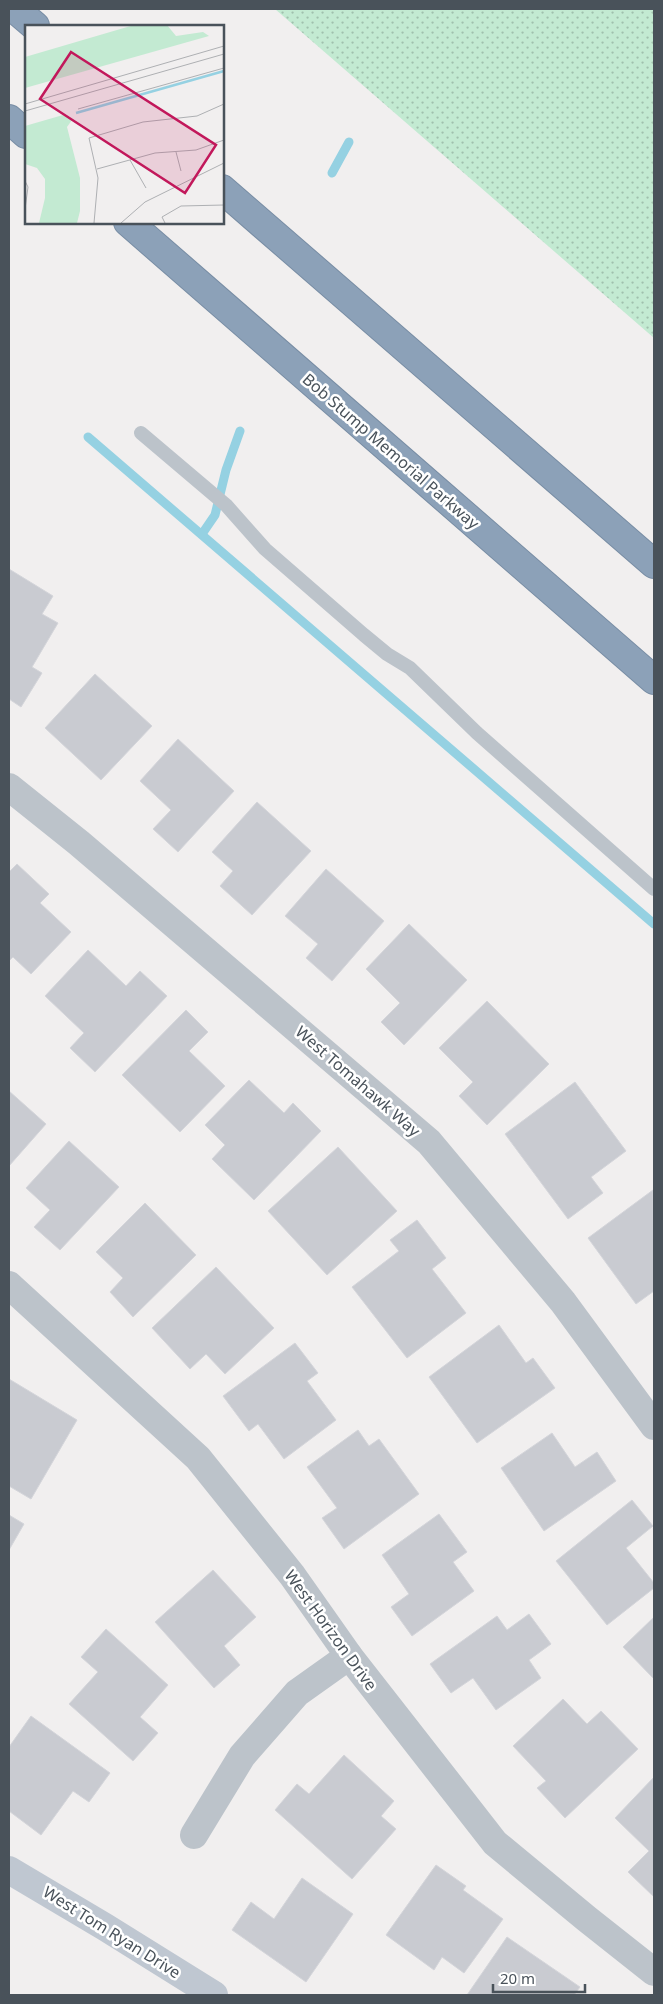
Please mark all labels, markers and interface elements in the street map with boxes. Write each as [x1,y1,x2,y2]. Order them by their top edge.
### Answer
inset map [25,25,224,224]
street label: Bob Stump Memorial Parkway [298,368,485,534]
street label: West Tomahawk Way [291,1021,426,1142]
street label: West Horizon Drive [280,1565,382,1695]
street label: West Tom Ryan Drive [39,1881,185,1983]
scale bar [493,1962,586,1994]
text: 20 m [500,1968,535,1988]

